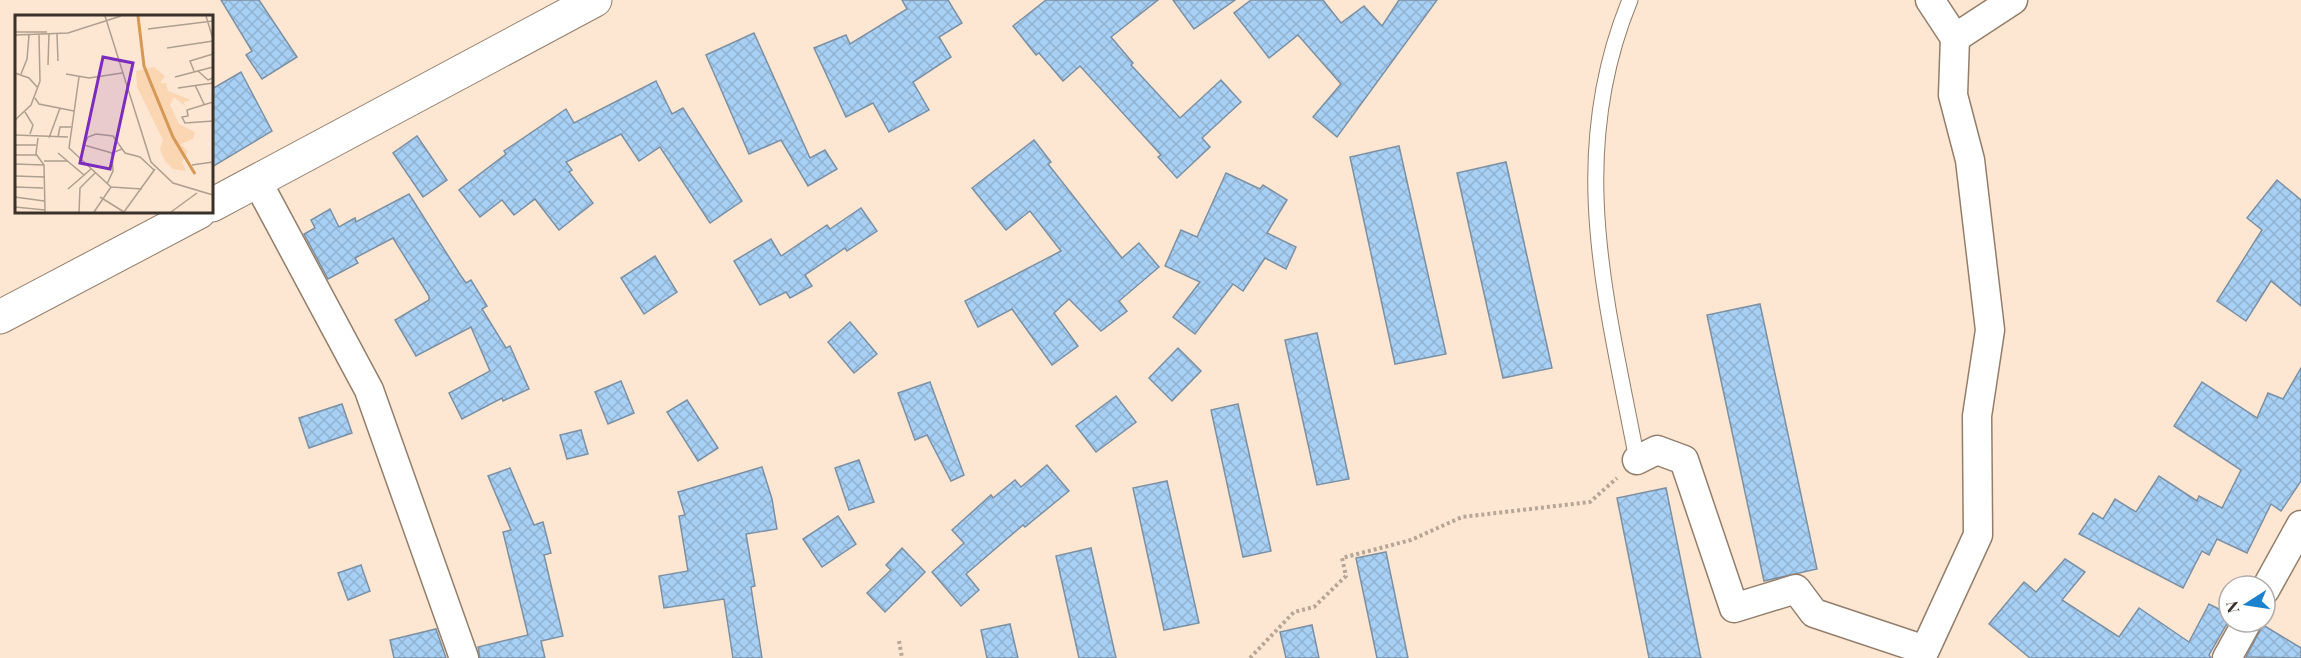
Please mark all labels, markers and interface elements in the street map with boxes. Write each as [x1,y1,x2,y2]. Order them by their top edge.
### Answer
inset map [15,15,213,213]
north arrow [2217,574,2277,634]
text: N [2220,599,2243,615]

